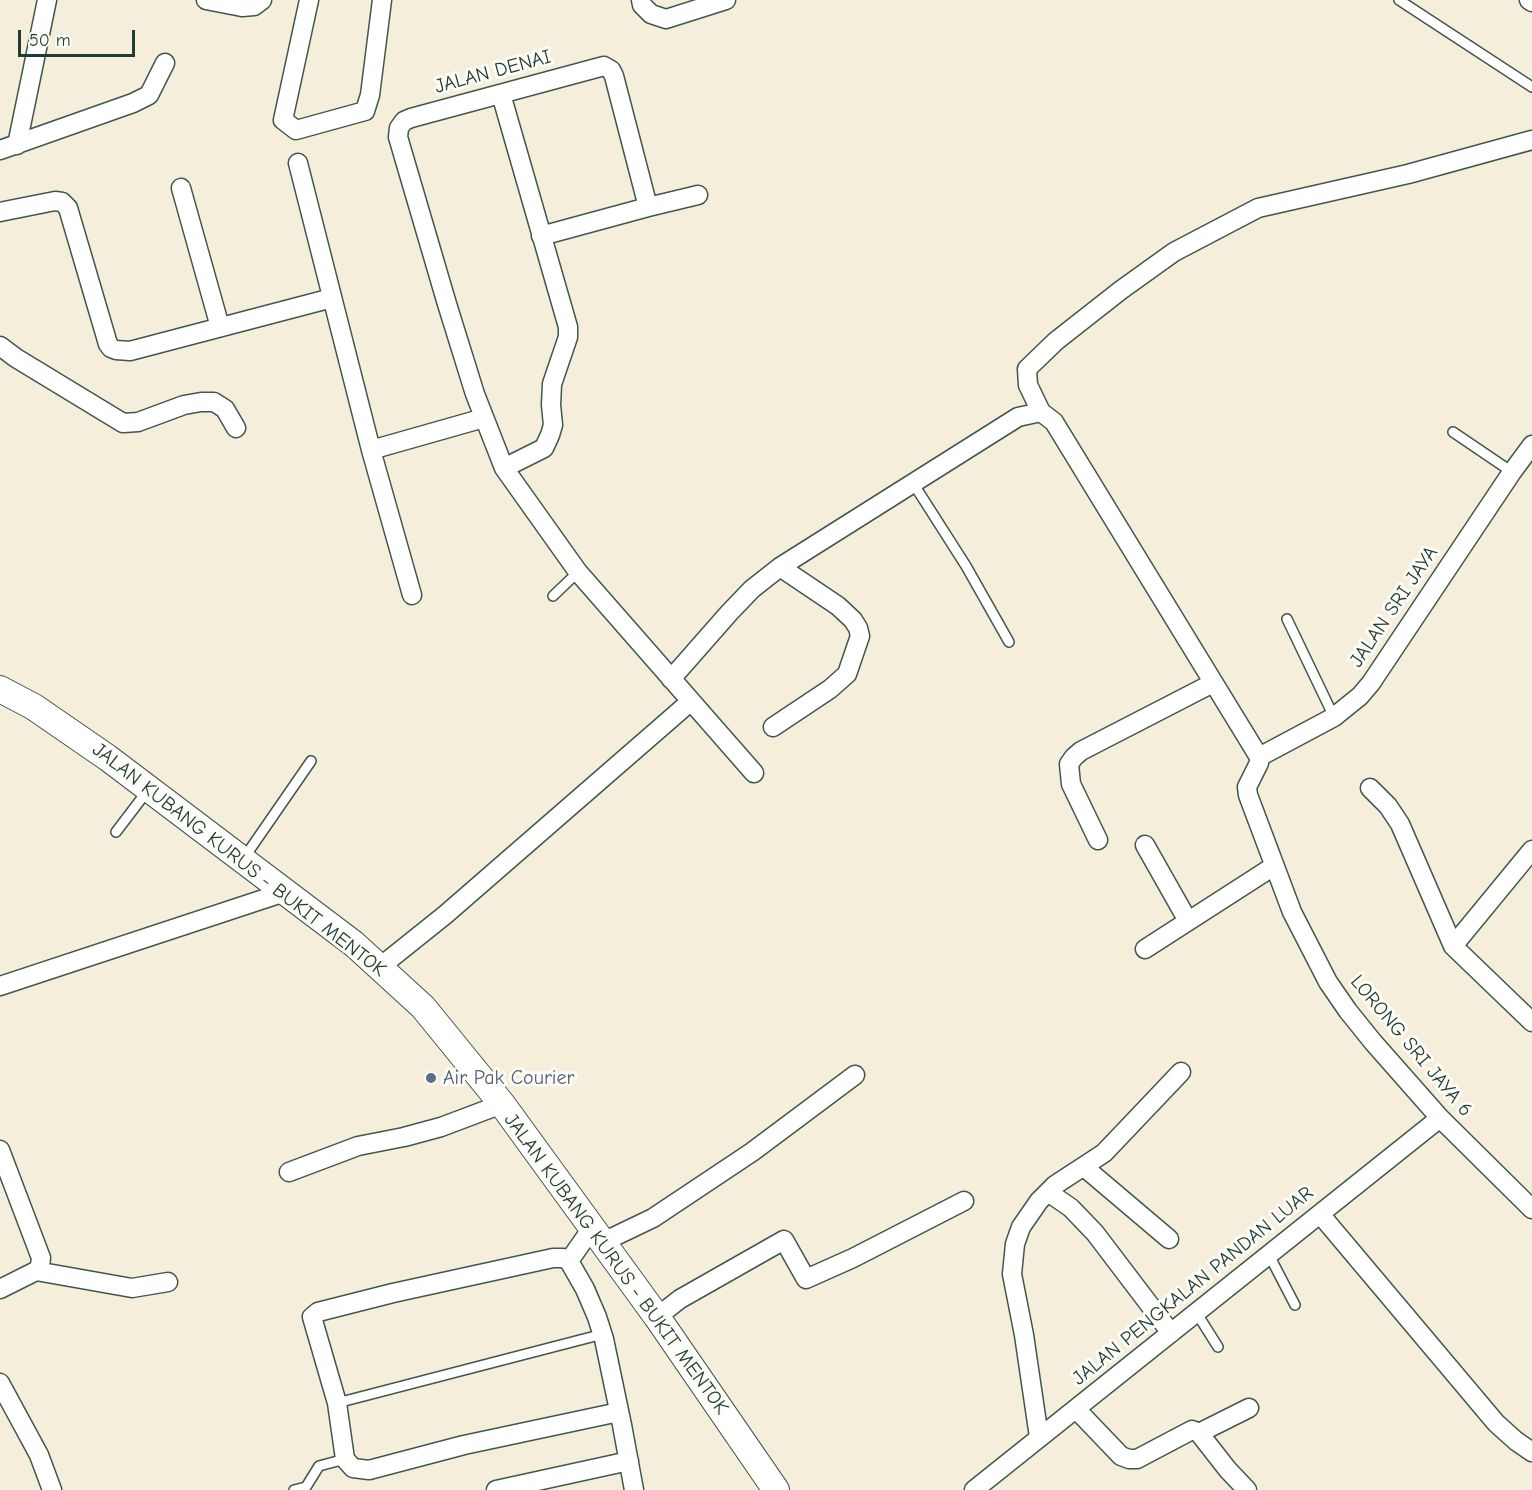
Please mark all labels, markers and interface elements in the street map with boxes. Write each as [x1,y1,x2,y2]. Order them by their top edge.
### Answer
scale bar [21,18,138,56]
text: 50 m [29,30,71,51]
street label: JALAN DENAI [432,45,554,99]
street label: JALAN SRI JAYA [1345,542,1443,672]
street label: JALAN KUBANG KURUS - BUKIT MENTOK [87,738,391,982]
street label: LORONG SRI JAYA 6 [1345,970,1477,1122]
place label: Air Pak Courier [443,1066,574,1090]
marker: Air Pak Courier [424,1071,438,1085]
street label: JALAN KUBANG KURUS - BUKIT MENTOK [499,1109,733,1419]
street label: JALAN PENGKALAN PANDAN LUAR [1068,1181,1318,1391]

